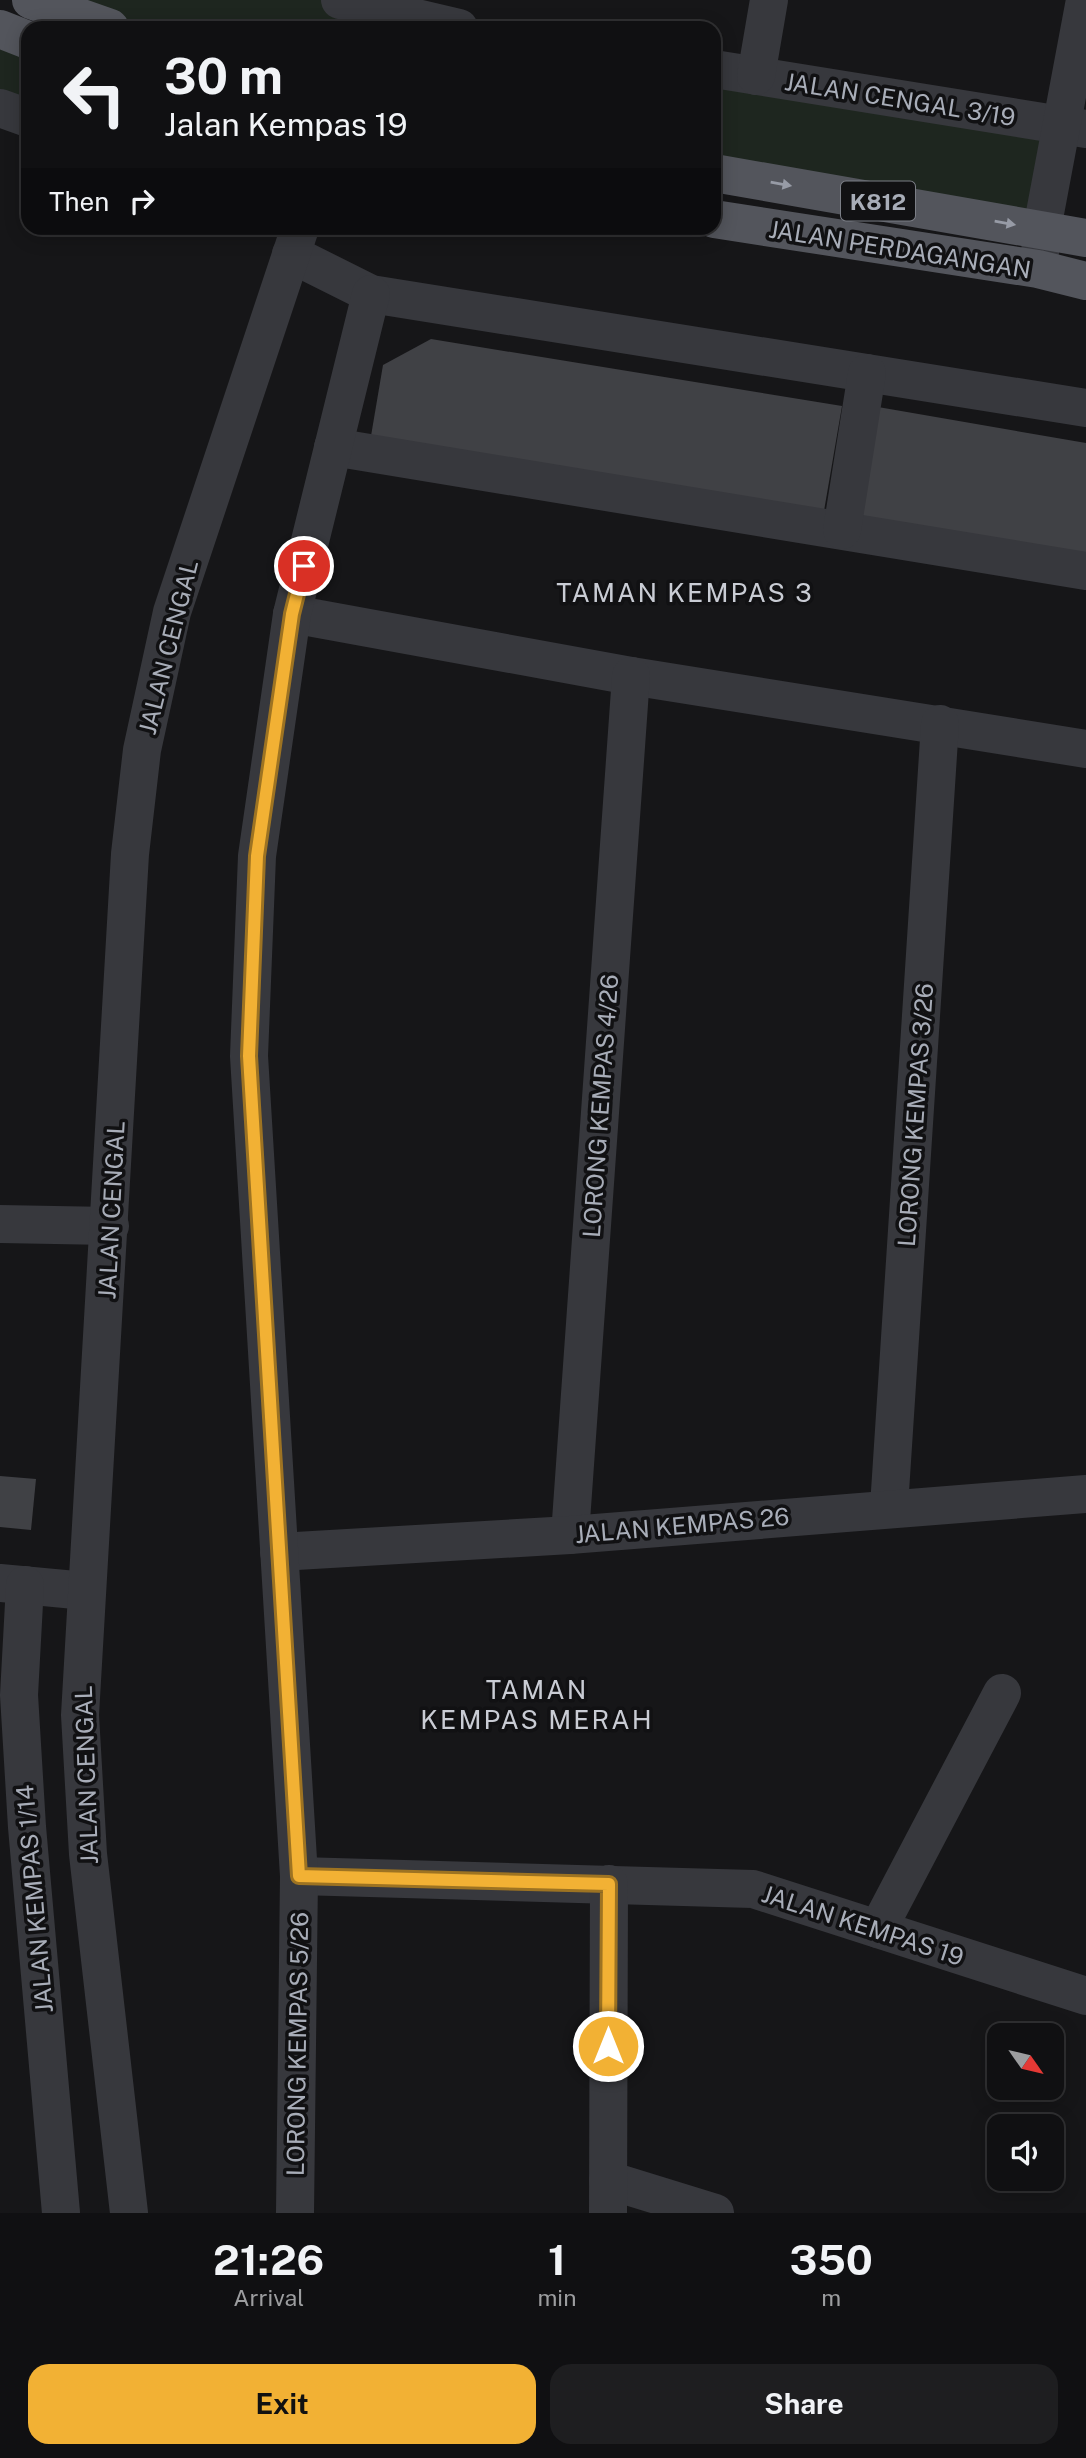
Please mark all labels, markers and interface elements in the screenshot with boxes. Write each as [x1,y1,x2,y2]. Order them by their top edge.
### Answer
text: 30 m [164,47,283,105]
icon: left [49,49,140,140]
street label: JALAN CENGAL 3/19 [783,67,1017,131]
text: Jalan Kempas 19 [164,106,408,143]
one-way arrow [770,179,792,190]
icon: right [123,182,161,220]
road number: K812 [841,182,915,220]
text: Then [49,186,109,217]
street label: JALAN PERDAGANGAN [767,214,1033,284]
one-way arrow [995,218,1017,229]
pin [274,536,334,596]
icon: arrive [285,547,323,585]
street label: JALAN CENGAL [133,557,203,737]
district label: TAMAN KEMPAS 3 [556,577,814,608]
street label: LORONG KEMPAS 4/26 [577,973,623,1239]
street label: LORONG KEMPAS 3/26 [892,982,938,1248]
street label: JALAN CENGAL [92,1120,130,1300]
street label: JALAN KEMPAS 26 [574,1502,790,1548]
district label: TAMAN KEMPAS MERAH [420,1674,654,1735]
street label: JALAN CENGAL [69,1685,103,1865]
street label: JALAN KEMPAS 1/14 [10,1784,58,2014]
street label: JALAN KEMPAS 19 [759,1879,967,1971]
street label: LORONG KEMPAS 5/26 [281,1912,313,2176]
position arrow [571,2009,645,2083]
north arrow [987,2023,1064,2100]
map controls [987,2023,1064,2191]
button: sound [987,2114,1064,2191]
text: 21:26 [213,2235,324,2284]
text: 1 [548,2235,566,2284]
text: 350 [790,2235,873,2284]
text: Arrival [233,2284,304,2311]
text: min [537,2284,576,2311]
text: m [821,2284,841,2311]
button: Exit [28,2364,536,2444]
button: Share [550,2364,1058,2444]

